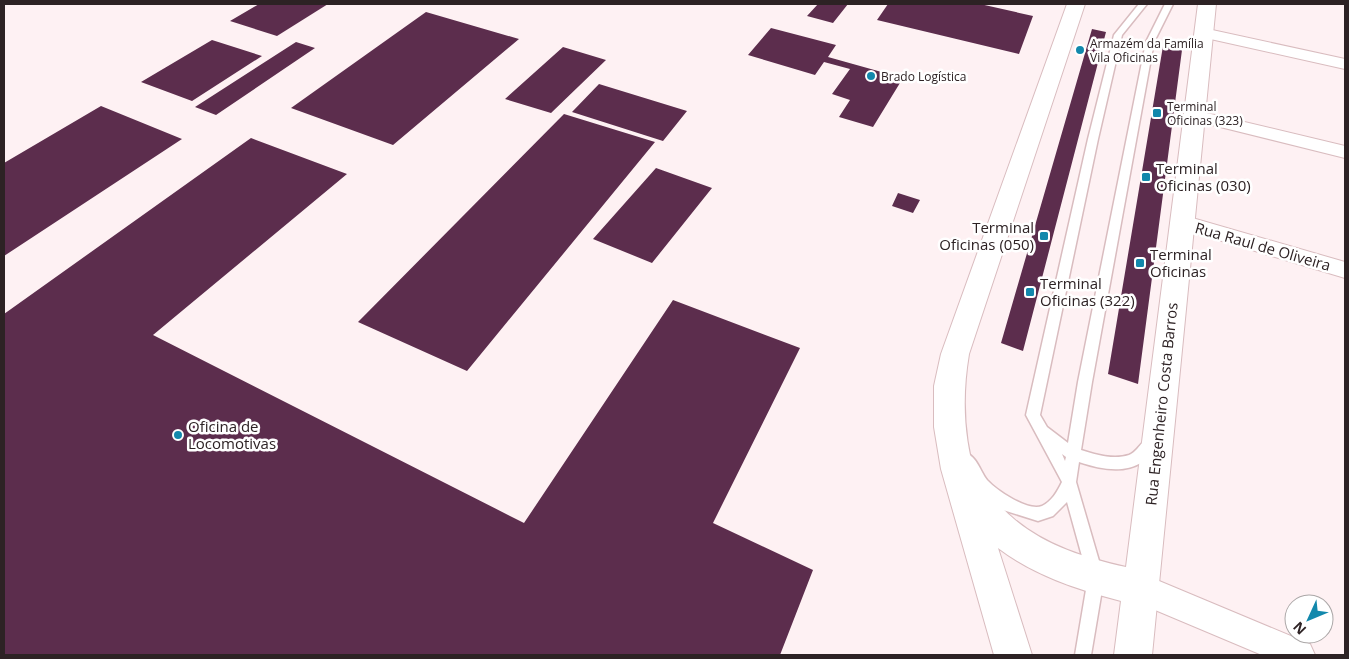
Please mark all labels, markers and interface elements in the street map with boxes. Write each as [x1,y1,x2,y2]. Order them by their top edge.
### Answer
place label: Armazém da Família Vila Oficinas [1090,35,1204,66]
marker: Armazém da Família Vila Oficinas [1074,44,1086,56]
place label: Brado Logística [881,68,966,85]
marker: Brado Logística [865,70,877,82]
place label: Terminal Oficinas (323) [1167,98,1243,129]
marker: Terminal Oficinas (323) [1151,107,1163,119]
place label: Terminal Oficinas (030) [1156,158,1251,195]
marker: Terminal Oficinas (030) [1140,171,1152,183]
place label: Terminal Oficinas (050) [939,217,1034,254]
street label: Rua Raul de Oliveira [1193,217,1333,275]
marker: Terminal Oficinas (050) [1038,230,1050,242]
place label: Terminal Oficinas [1150,244,1212,281]
marker: Terminal Oficinas [1134,257,1146,269]
place label: Terminal Oficinas (322) [1040,273,1135,310]
marker: Terminal Oficinas (322) [1024,286,1036,298]
street label: Rua Engenheiro Costa Barros [1140,301,1182,507]
place label: Oficina de Locomotivas [188,416,276,453]
marker: Oficina de Locomotivas [172,429,184,441]
north arrow [1284,594,1334,644]
text: N [1288,618,1310,639]

